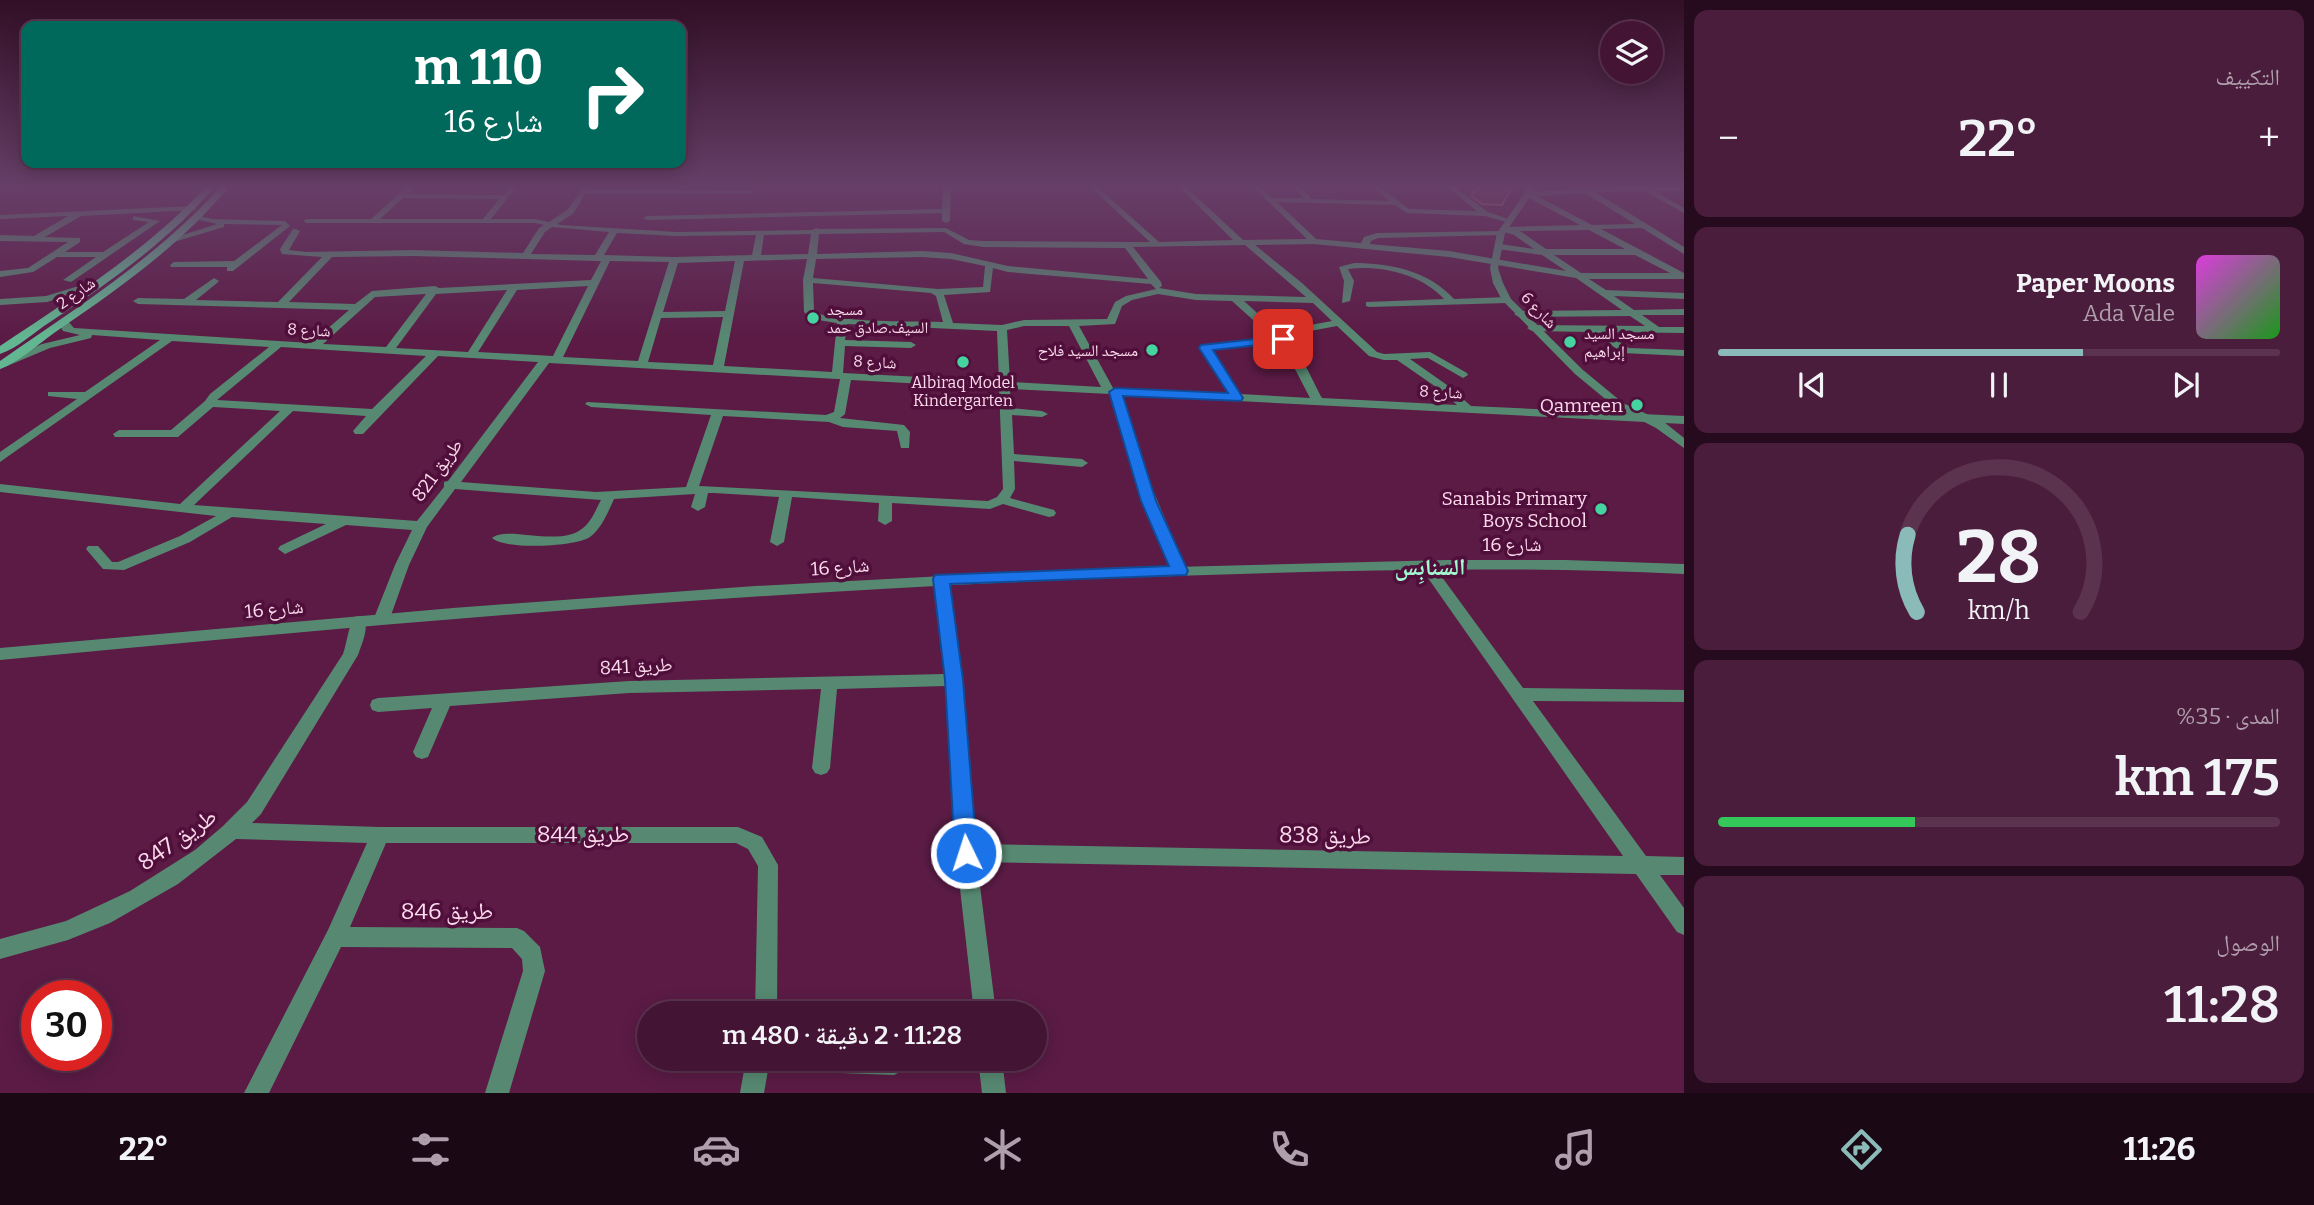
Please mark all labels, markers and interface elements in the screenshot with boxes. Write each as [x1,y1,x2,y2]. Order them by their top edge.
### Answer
map controls [1600,21,1663,84]
button: layers [1600,21,1663,84]
text: 110 m [414,38,543,97]
icon: right [567,49,658,140]
text: التكييف [2215,63,2280,91]
text: شارع 16 [444,102,543,140]
text: 22° [1958,107,2039,170]
text: − [1718,115,1739,161]
text: + [2258,115,2280,161]
text: Paper Moons [2016,268,2175,299]
street label: شارع 2 [53,273,99,314]
street label: شارع 6 [1517,288,1561,333]
text: Ada Vale [2083,299,2175,327]
place label: مسجد السيف.صادق حمد [827,300,928,338]
pin [1253,309,1313,369]
marker: مسجد السيف.صادق حمد [805,310,821,326]
street label: شارع 8 [287,319,331,342]
icon: arrive [1264,320,1302,358]
place label: مسجد السيد إبراهيم [1584,324,1655,362]
marker: مسجد السيد إبراهيم [1562,334,1578,350]
place label: مسجد السيد فلاح [1038,341,1138,361]
marker: مسجد السيد فلاح [1144,342,1160,358]
street label: شارع 8 [853,351,897,374]
marker: Albiraq Model Kindergarten [955,354,971,370]
icon: previous [1793,366,1831,404]
icon: pause [1980,366,2018,404]
icon: next [2167,366,2205,404]
place label: Albiraq Model Kindergarten [911,373,1015,410]
street label: شارع 8 [1419,381,1463,404]
place label: Qamreen [1540,394,1623,417]
marker: Qamreen [1629,397,1645,413]
street label: طريق 821 [406,434,468,506]
place label: Sanabis Primary Boys School [1442,487,1588,532]
marker: Sanabis Primary Boys School [1593,501,1609,517]
text: 28 [1957,515,2041,602]
street label: شارع 16 [1483,533,1541,556]
street label: شارع 16 [810,553,870,581]
district label: السنابِس [1394,553,1466,585]
street label: شارع 16 [244,595,304,623]
text: km/h [1968,596,2030,626]
street label: طريق 841 [599,653,673,679]
text: المدى · 35% [2176,702,2280,730]
text: 175 km [2115,746,2280,809]
street label: طريق 847 [132,802,222,876]
position arrow [929,816,1003,890]
street label: طريق 844 [537,820,629,848]
street label: طريق 838 [1279,820,1371,850]
street label: طريق 846 [401,897,493,925]
text: الوصول [2216,929,2280,957]
text: 11:28 [2164,973,2280,1036]
speed limit sign: 30 [21,980,112,1071]
text: 11:28 · 2 دقيقة · 480 m [722,1020,962,1051]
icon: filters [406,1125,455,1174]
icon: car [692,1125,741,1174]
icon: climate [978,1125,1027,1174]
icon: phone [1265,1125,1314,1174]
icon: music [1551,1125,1600,1174]
icon: directions [1837,1125,1886,1174]
text: 22° [119,1130,169,1168]
text: 11:26 [2123,1130,2195,1168]

